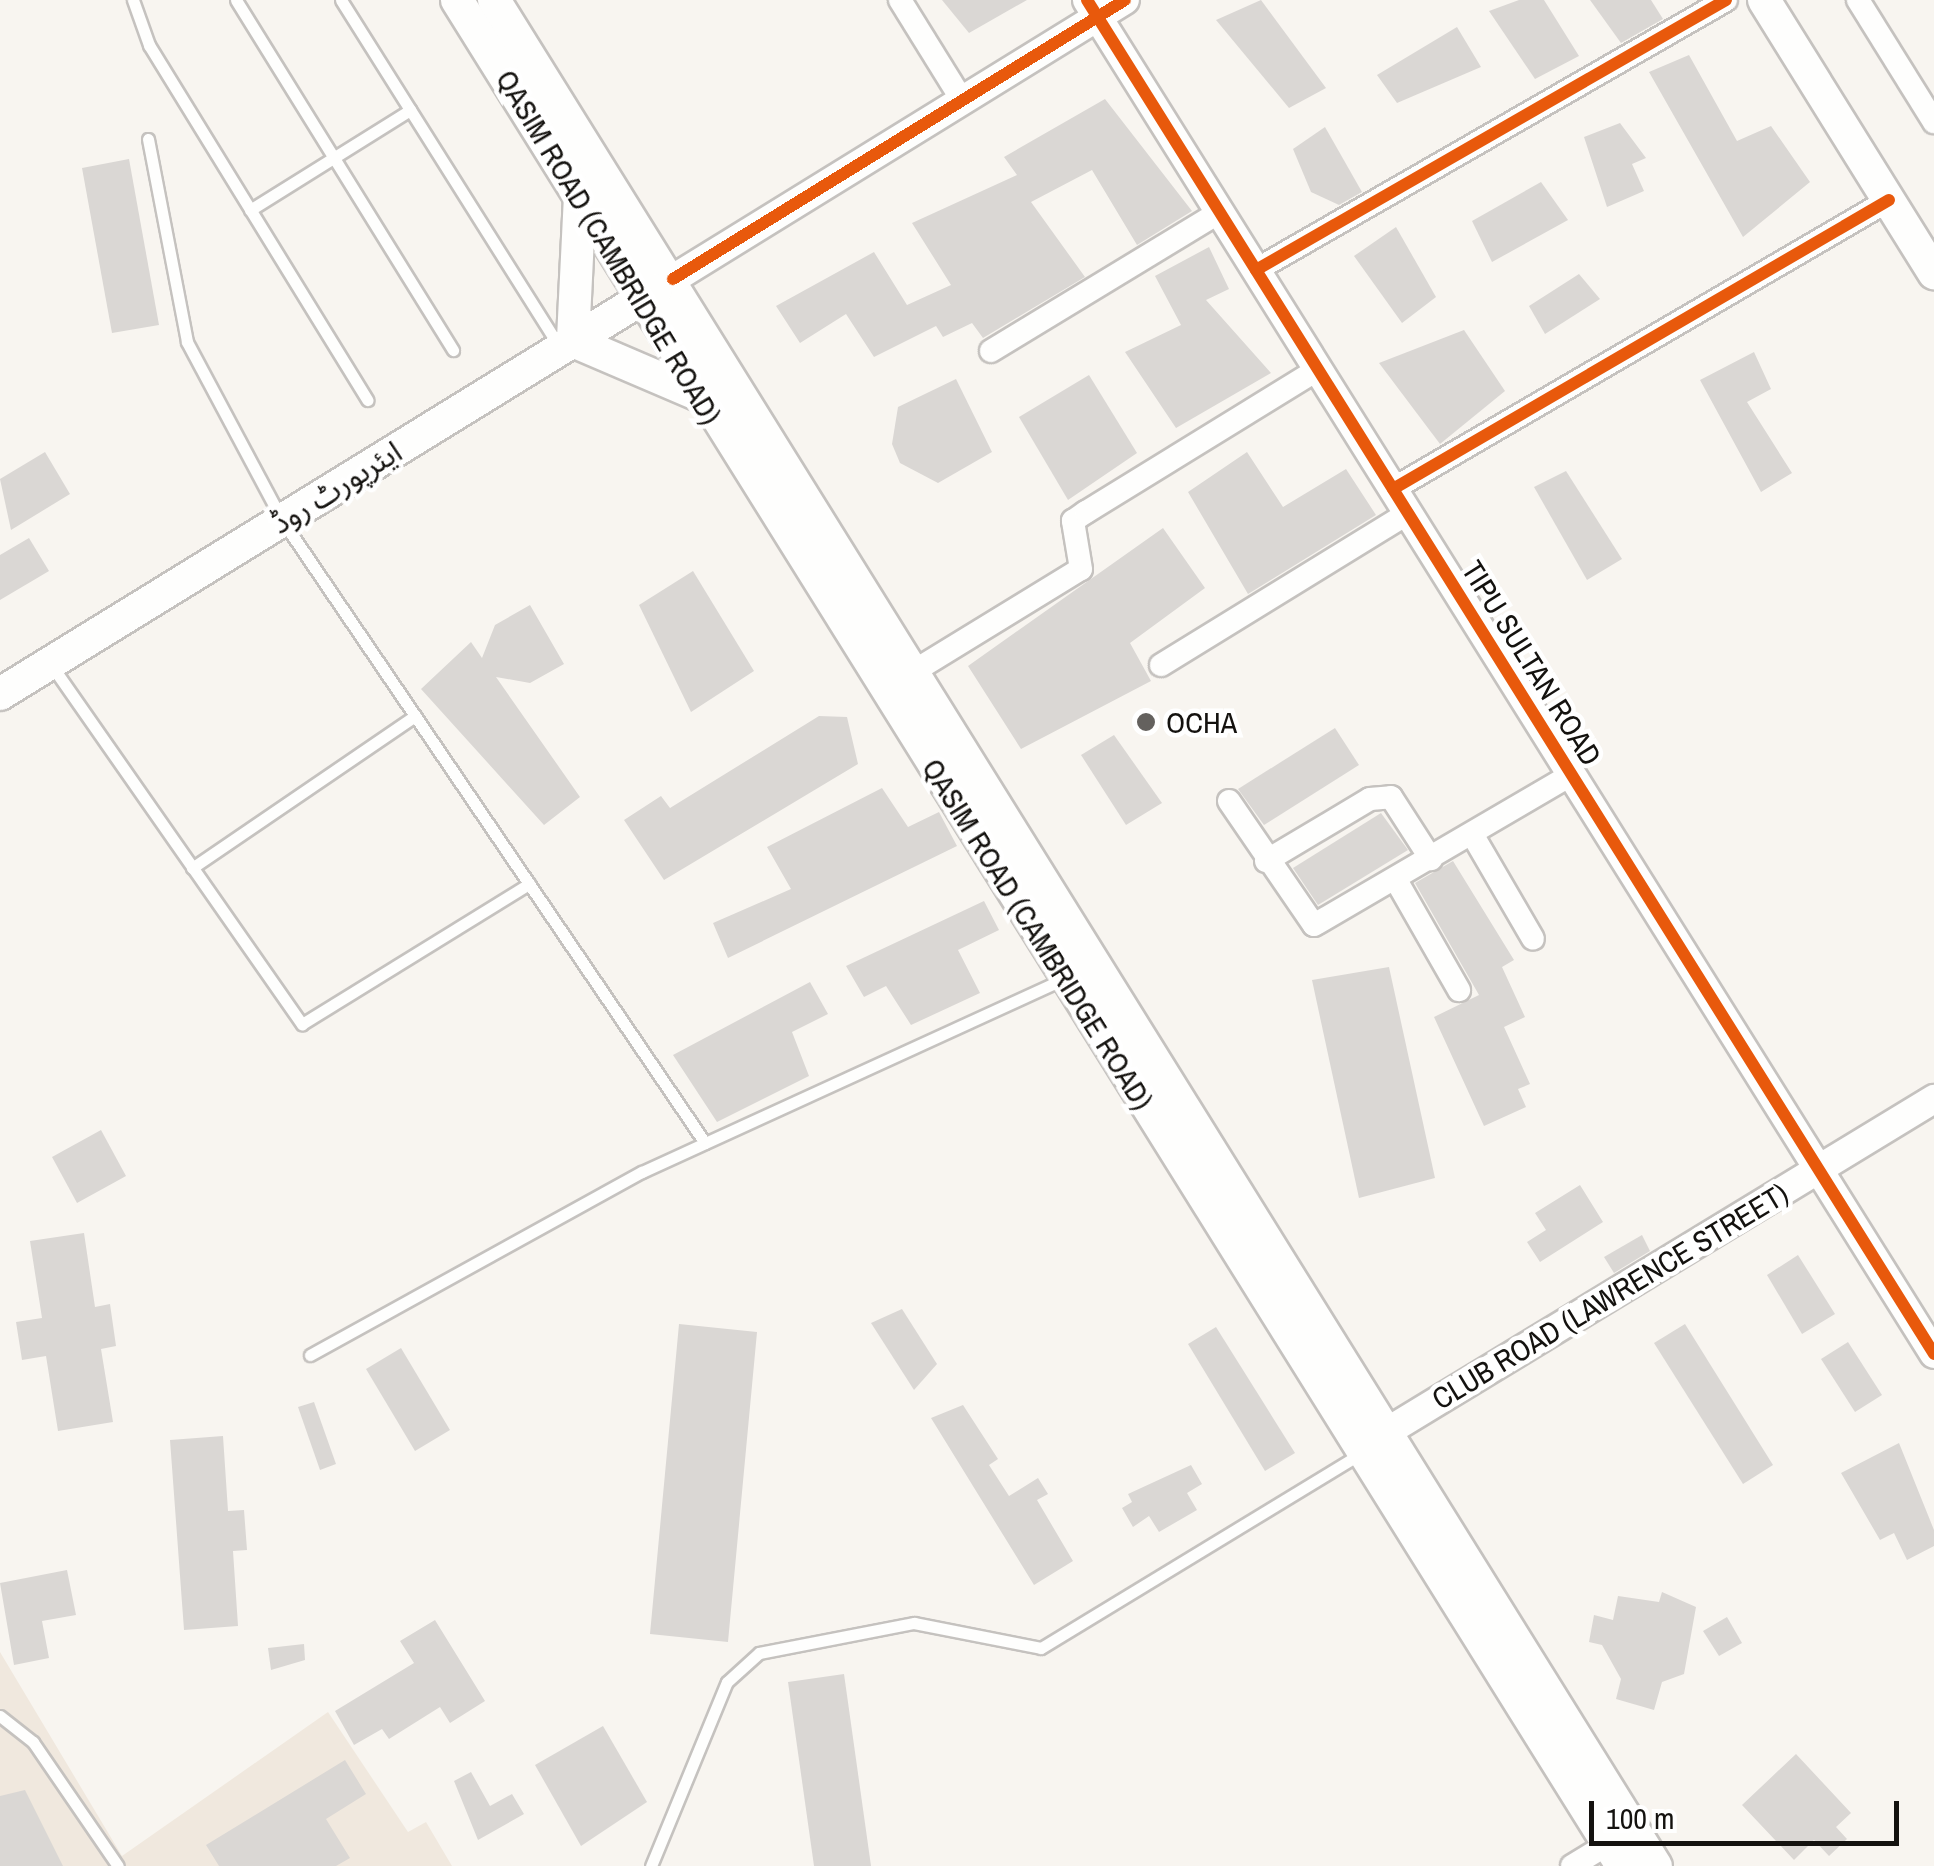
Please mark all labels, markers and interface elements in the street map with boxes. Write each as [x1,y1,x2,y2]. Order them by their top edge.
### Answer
street label: QASIM ROAD (CAMBRIDGE ROAD) [489,63,729,431]
street label: ایئرپورٹ روڈ [264,433,408,541]
street label: TIPU SULTAN ROAD [1455,554,1609,772]
place label: OCHA [1166,704,1237,740]
marker: OCHA [1135,711,1157,733]
street label: QASIM ROAD (CAMBRIDGE ROAD) [915,752,1161,1116]
street label: CLUB ROAD (LAWRENCE STREET) [1425,1175,1795,1417]
scale bar [1594,1781,1904,1843]
text: 100 m [1606,1798,1674,1838]

